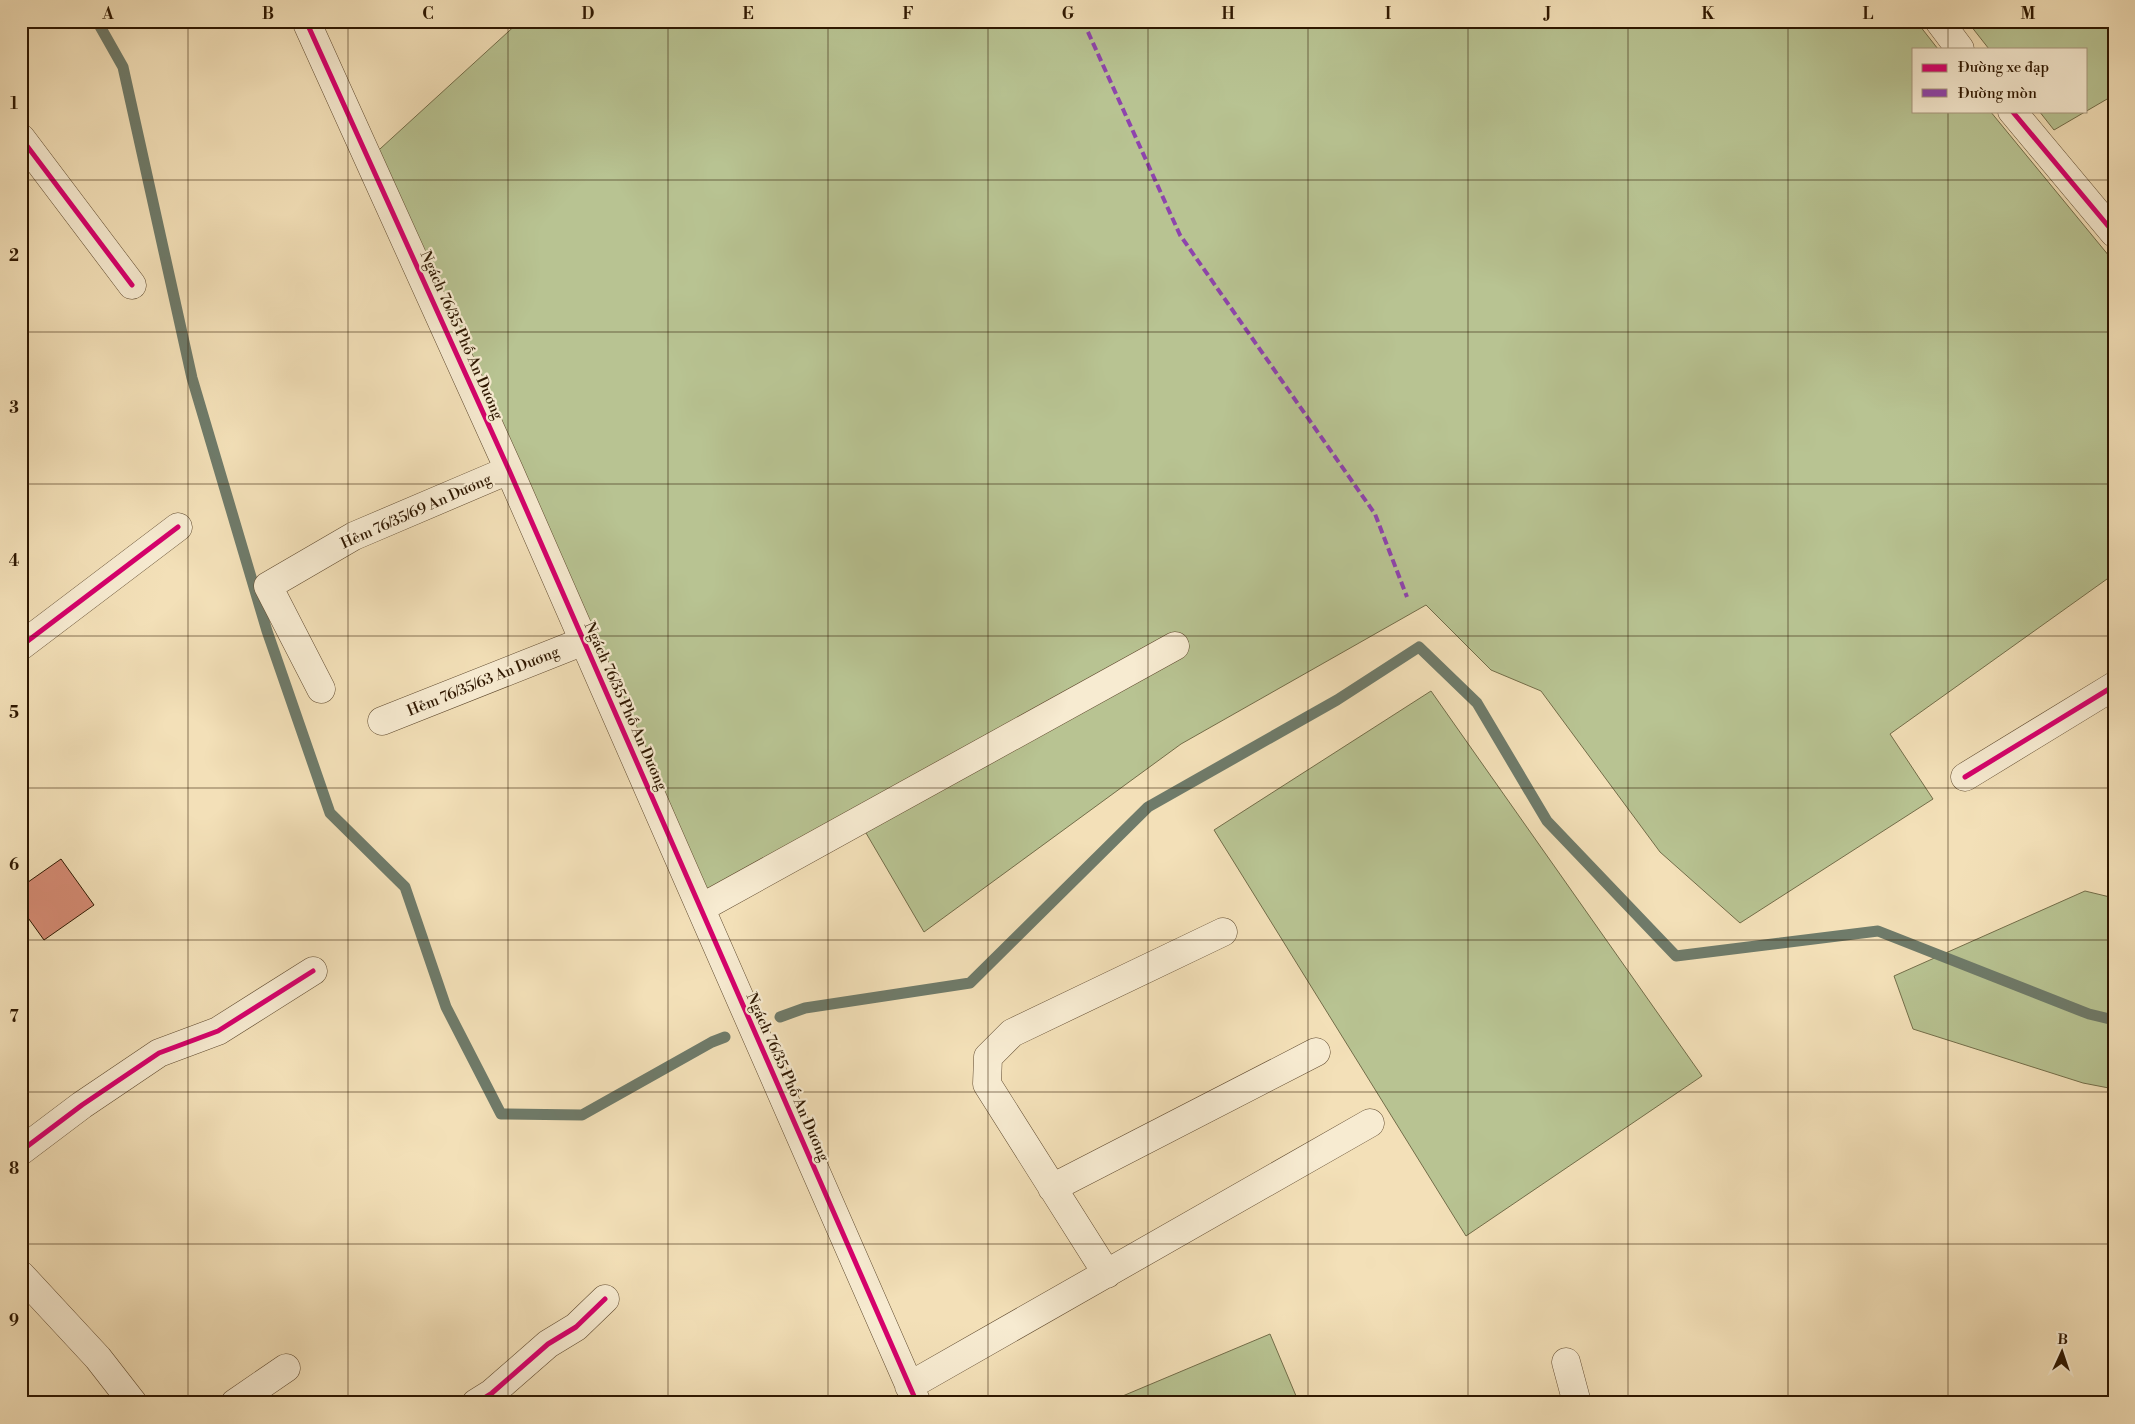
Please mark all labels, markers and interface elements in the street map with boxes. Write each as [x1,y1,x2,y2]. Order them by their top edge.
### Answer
text: A [101,4,114,24]
text: B [262,4,274,24]
text: C [422,4,434,24]
text: D [582,4,595,24]
text: E [742,4,754,24]
text: F [902,4,914,24]
text: G [1062,4,1075,24]
text: H [1221,4,1235,24]
text: I [1385,4,1391,24]
text: J [1543,4,1551,24]
text: K [1702,4,1716,24]
text: L [1863,4,1874,24]
text: M [2021,4,2036,24]
legend [1912,48,2088,112]
text: Đường xe đạp [1958,58,2049,77]
text: Đường mòn [1958,84,2037,103]
text: 1 [10,94,18,114]
text: 2 [9,246,19,266]
street label: Ngách 76/35 Phố An Dương [416,248,508,423]
text: 3 [9,398,19,418]
street label: Hẻm 76/35/69 An Dương [338,470,495,553]
text: 4 [9,551,20,571]
street label: Ngách 76/35 Phố An Dương [580,619,672,794]
street label: Hẻm 76/35/63 An Dương [404,642,562,721]
text: 5 [9,703,19,723]
text: 6 [9,855,19,875]
street label: Ngách 76/35 Phố An Dương [742,990,834,1165]
text: 7 [9,1007,19,1027]
text: 8 [9,1159,19,1179]
text: 9 [9,1311,19,1331]
north arrow [2038,1326,2088,1376]
text: B [2057,1331,2068,1349]

